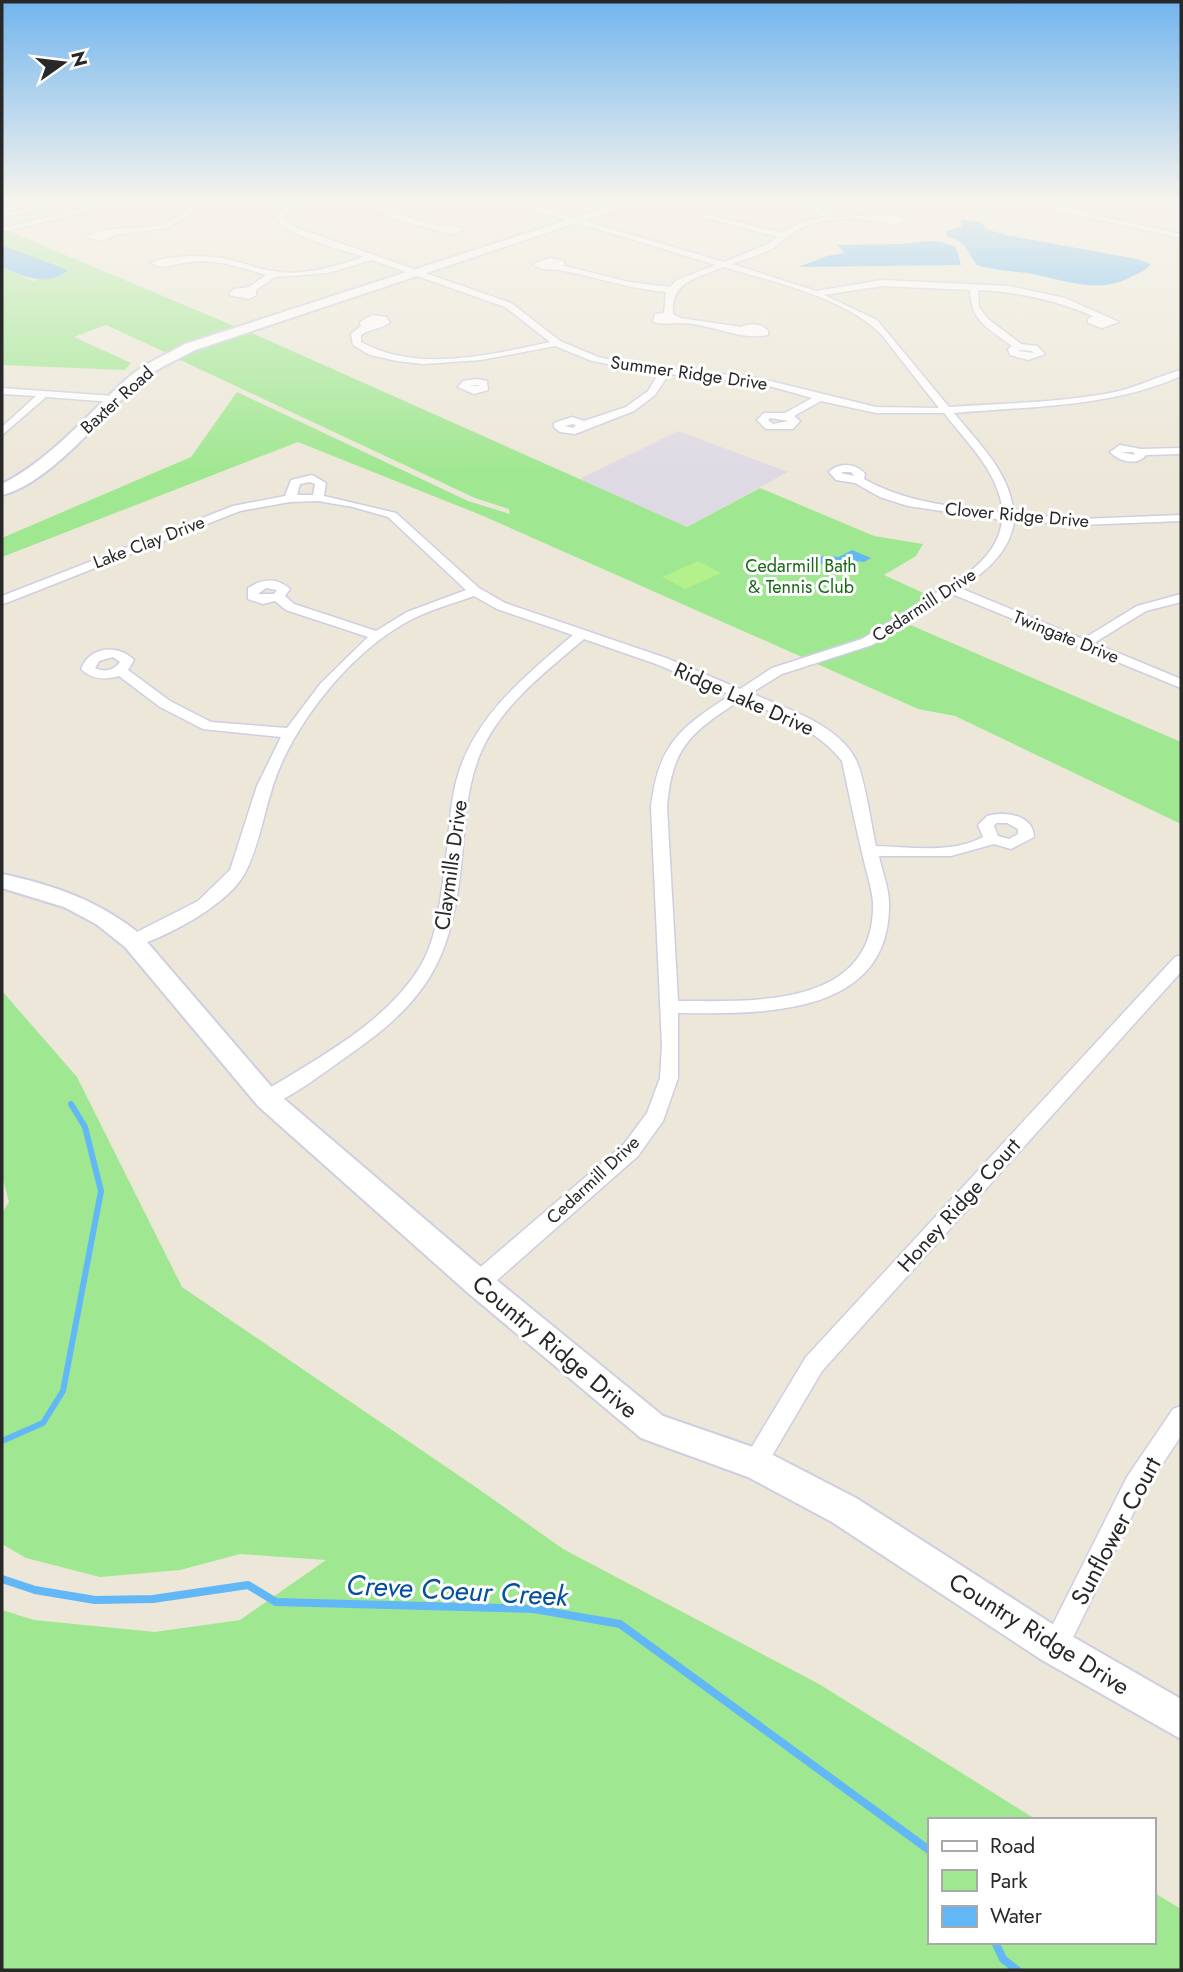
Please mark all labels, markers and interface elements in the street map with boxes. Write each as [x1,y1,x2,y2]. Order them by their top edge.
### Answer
north arrow [28,28,98,98]
text: N [64,48,94,70]
street label: Summer Ridge Drive [609,349,769,397]
street label: Baxter Road [75,360,159,440]
street label: Clover Ridge Drive [944,496,1090,534]
street label: Lake Clay Drive [90,509,208,575]
park label: Cedarmill Bath & Tennis Club [745,553,857,600]
street label: Cedarmill Drive [867,562,981,648]
street label: Twingate Drive [1009,604,1123,670]
street label: Ridge Lake Drive [669,655,819,743]
street label: Claymills Drive [427,798,475,932]
street label: Cedarmill Drive [541,1130,645,1230]
street label: Honey Ridge Court [891,1131,1027,1279]
street label: Country Ridge Drive [465,1267,646,1427]
street label: Sunflower Court [1062,1450,1169,1611]
water label: Creve Coeur Creek [345,1564,570,1617]
street label: Country Ridge Drive [942,1564,1136,1703]
legend [928,1818,1155,1944]
text: Road [990,1831,1035,1861]
text: Park [990,1866,1028,1896]
text: Water [990,1901,1043,1931]

